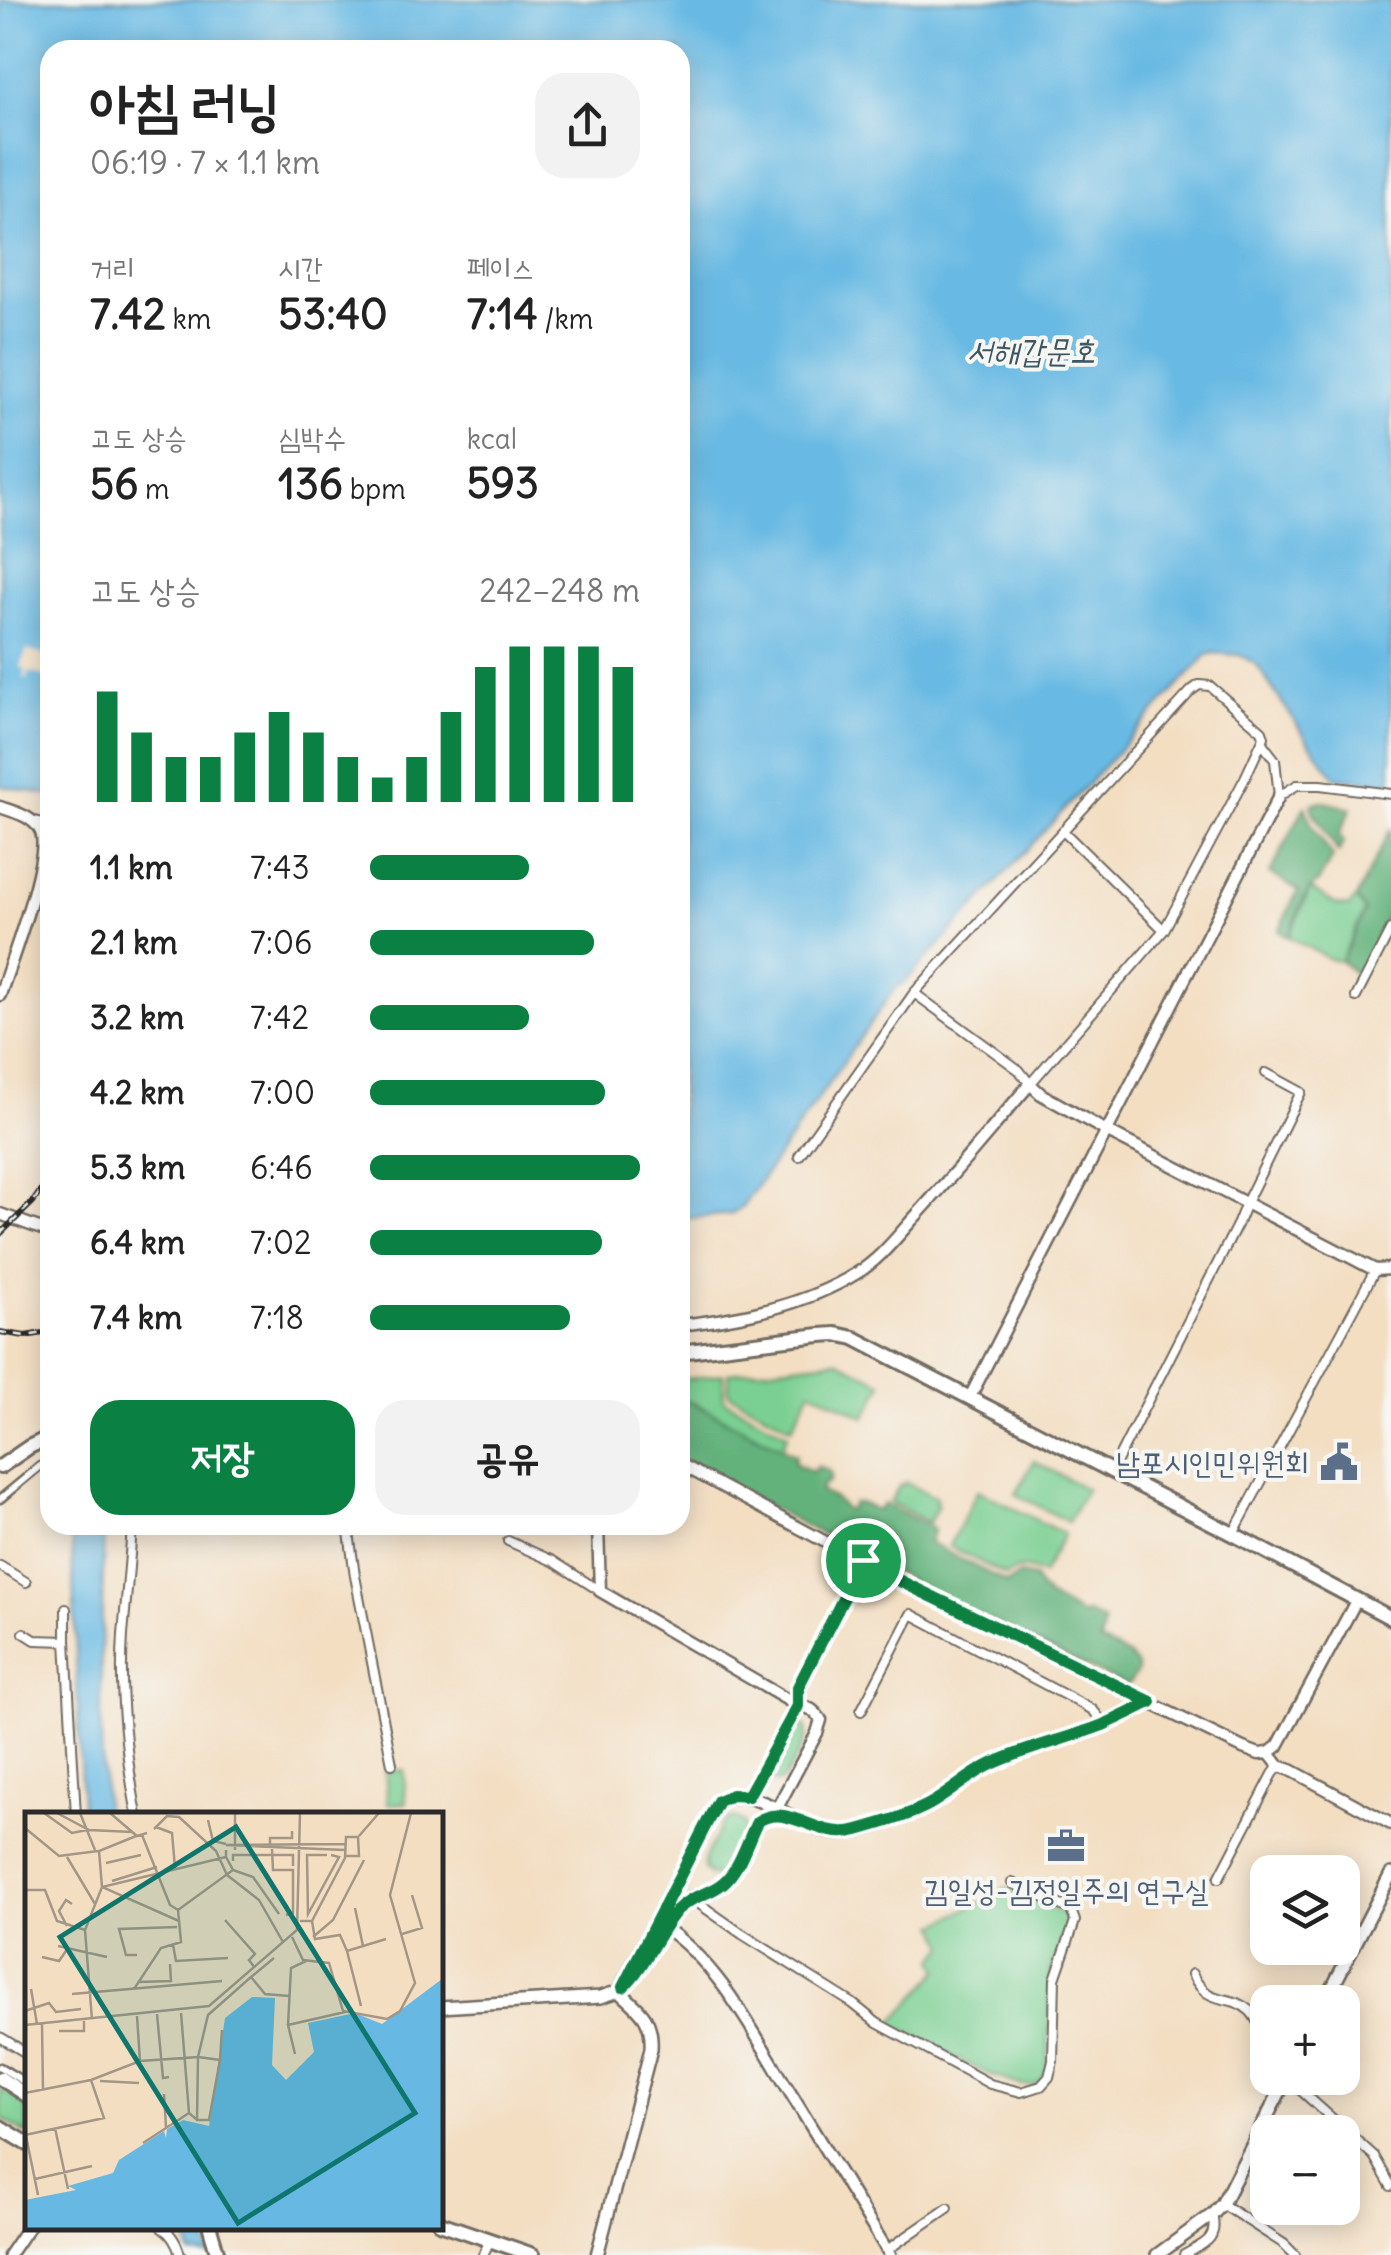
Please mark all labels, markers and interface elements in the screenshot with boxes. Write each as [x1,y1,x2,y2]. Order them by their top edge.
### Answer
text: 아침 러닝 [90,70,280,139]
button: share [535,73,640,178]
text: 06:19 · 7 × 1.1 km [90,142,320,183]
text: 거리 [90,250,135,286]
text: 시간 [278,250,323,286]
text: 페이스 [467,250,534,286]
text: 7.42 [90,288,166,340]
text: 53:40 [278,288,388,340]
text: 7:14 [467,288,538,340]
text: km [166,301,211,337]
text: /km [538,301,593,337]
water label: 서해갑문호 [967,330,1095,371]
text: 고도 상승 [90,420,187,456]
text: 심박수 [278,420,346,456]
text: kcal [467,421,517,457]
text: 593 [467,457,539,509]
text: 56 [90,458,138,510]
text: 136 [278,458,343,510]
text: m [138,471,170,507]
text: bpm [343,471,406,507]
text: 고도 상승 [90,570,201,611]
text: 242–248 m [479,570,640,611]
text: 1.1 km [90,847,173,888]
text: 7:43 [250,847,310,888]
text: 2.1 km [90,922,178,963]
text: 7:06 [250,922,312,963]
text: 3.2 km [90,997,184,1038]
text: 7:42 [250,997,309,1038]
text: 4.2 km [90,1072,185,1113]
text: 7:00 [250,1072,315,1113]
text: 5.3 km [90,1147,185,1188]
text: 6:46 [250,1147,313,1188]
text: 6.4 km [90,1222,185,1263]
text: 7:02 [250,1222,312,1263]
text: 7.4 km [90,1297,182,1338]
text: 7:18 [250,1297,304,1338]
button: 저장 [90,1400,355,1515]
button: 공유 [375,1400,640,1515]
public building icon: 남포시인민위원회 [1318,1441,1360,1483]
place label: 남포시인민위원회 [1116,1443,1309,1481]
pin [821,1518,906,1603]
icon: arrive [836,1533,891,1588]
inset map [25,1812,442,2230]
office icon: 김일성-김정일주의 연구실 [1045,1825,1087,1867]
map controls [1250,1855,1360,2225]
button: layers [1250,1855,1360,1965]
place label: 김일성-김정일주의 연구실 [923,1871,1209,1909]
button: + [1250,1985,1360,2095]
button: − [1250,2115,1360,2225]

